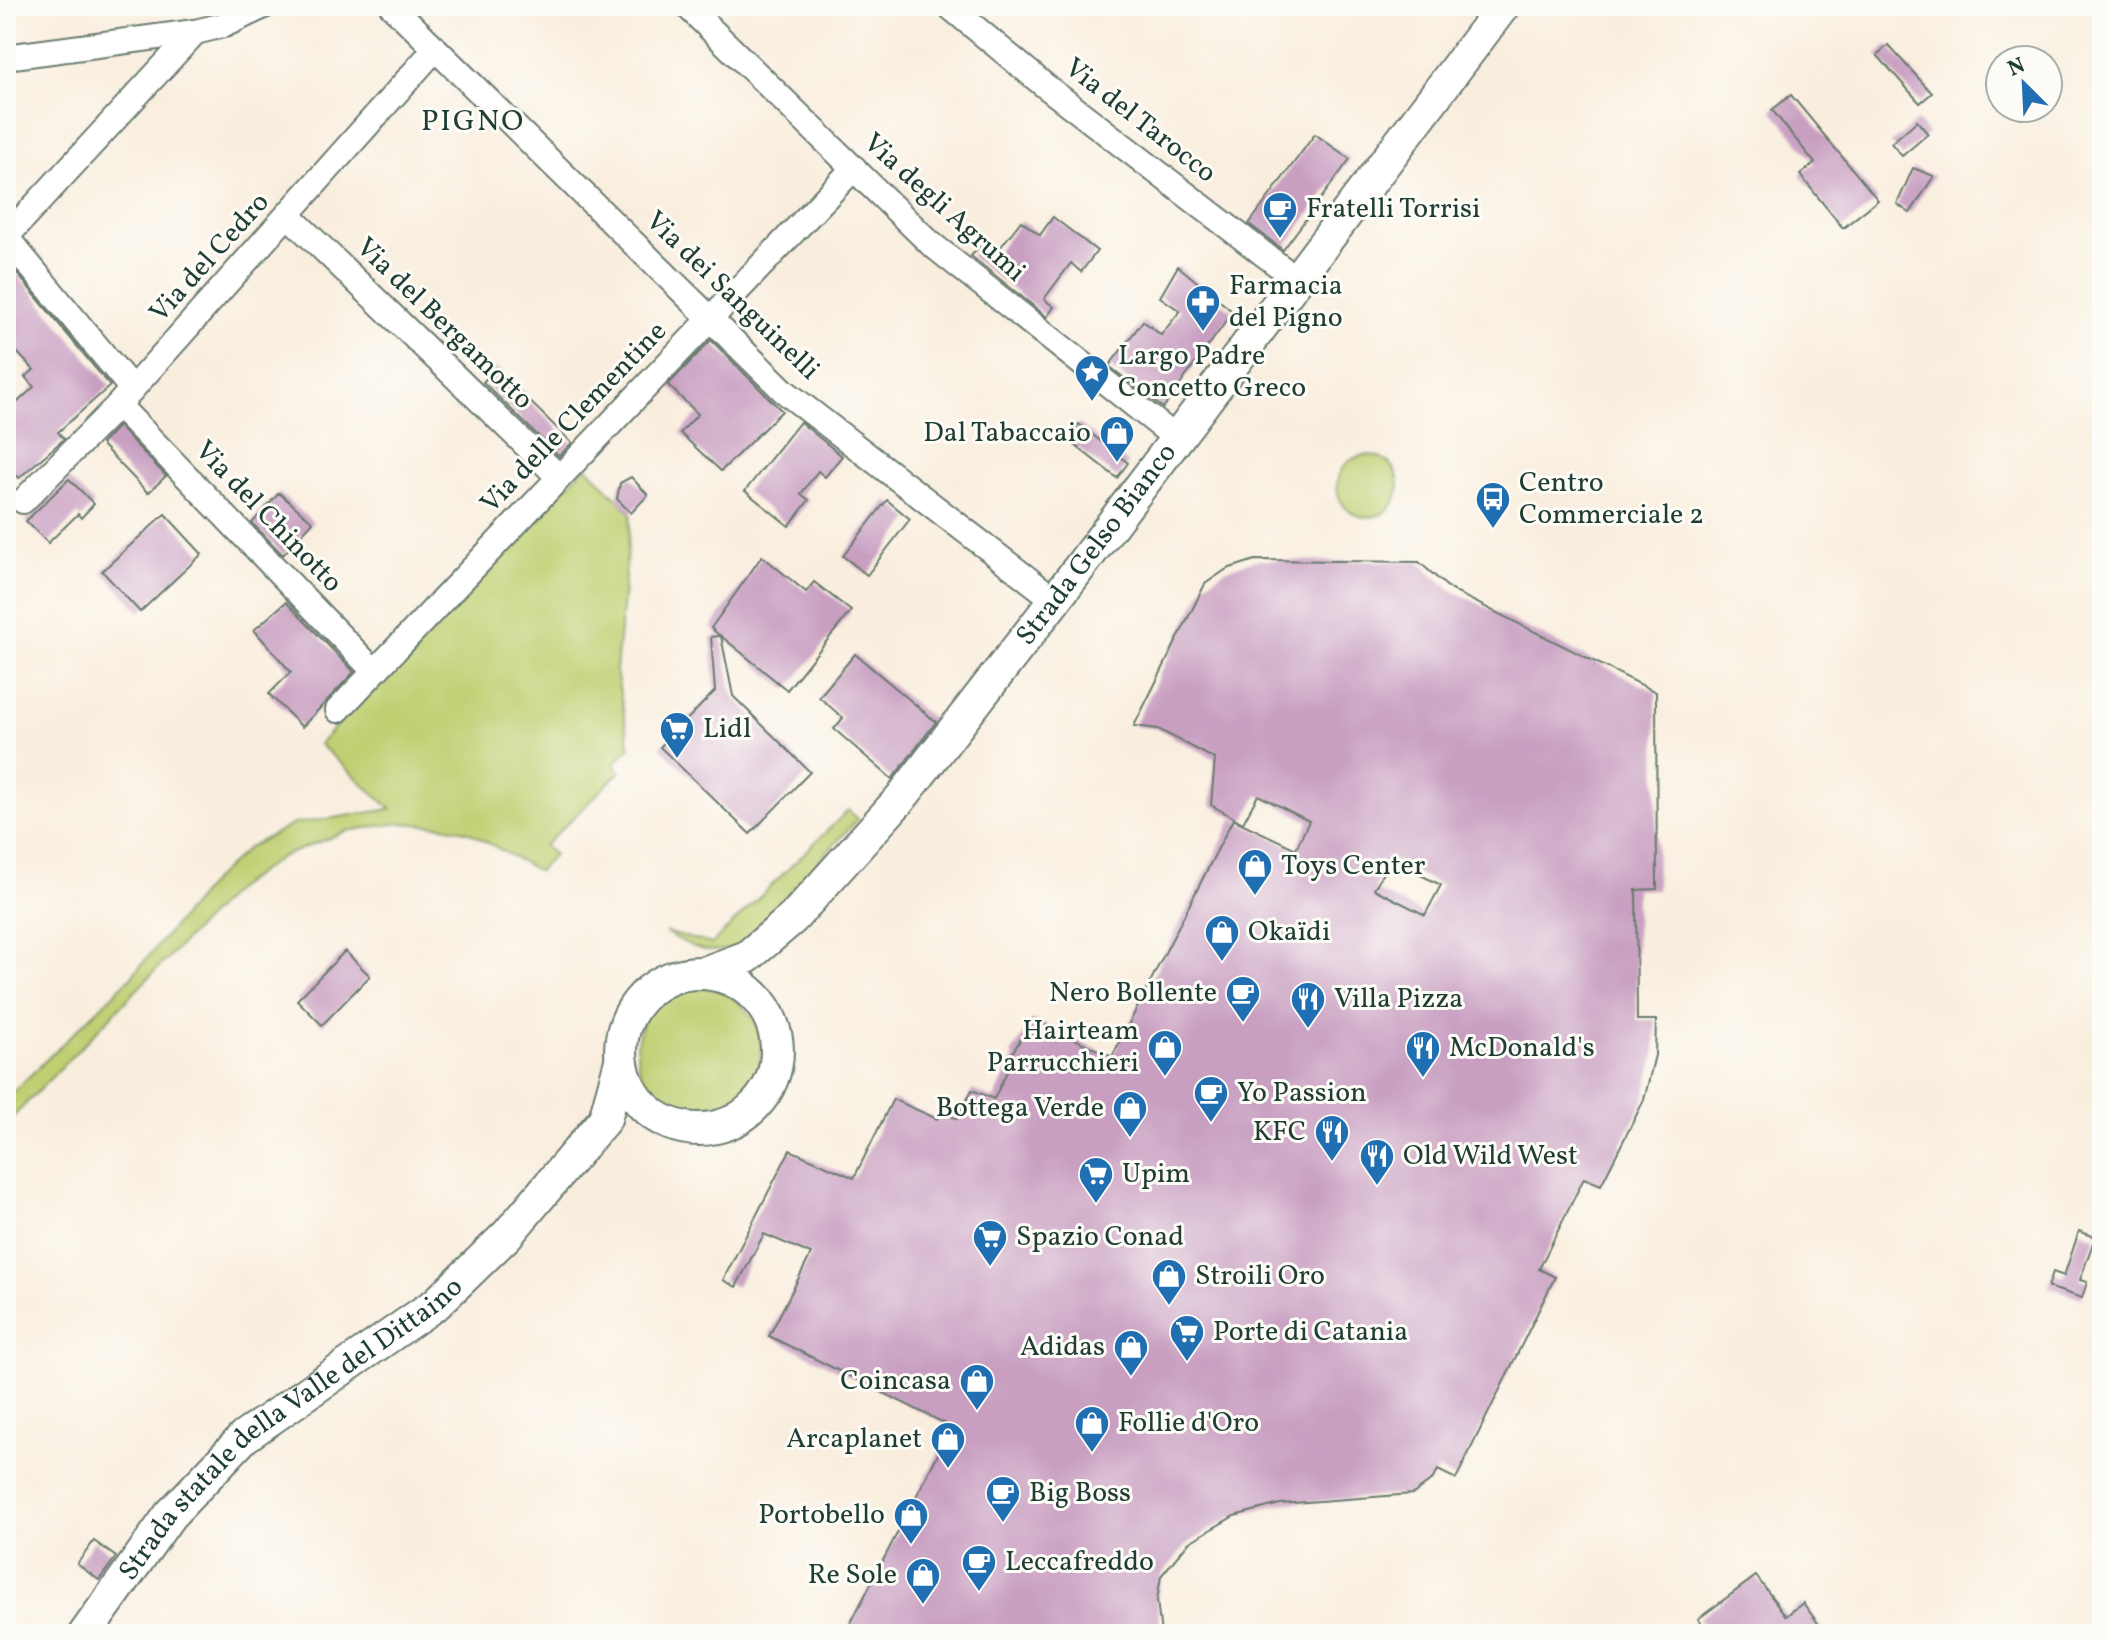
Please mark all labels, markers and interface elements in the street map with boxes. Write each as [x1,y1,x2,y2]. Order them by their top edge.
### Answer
north arrow [1984,44,2064,124]
street label: Via del Tarocco [1056,49,1224,193]
text: N [2003,51,2031,85]
district label: PIGNO [421,101,525,143]
street label: Via degli Agrumi [854,124,1034,292]
street label: Via del Cedro [141,184,279,332]
cafe icon: Fratelli Torrisi [1261,190,1299,240]
place label: Fratelli Torrisi [1306,190,1481,229]
street label: Via dei Sanguinelli [636,203,828,389]
street label: Via del Bergamotto [347,229,541,419]
place label: Farmacia del Pigno [1229,267,1343,338]
pharmacy icon: Farmacia del Pigno [1184,283,1222,333]
street label: Via delle Clementine [472,313,676,523]
place label: Largo Padre Concetto Greco [1118,337,1306,408]
place icon: Largo Padre Concetto Greco [1073,353,1111,403]
place label: Dal Tabaccaio [923,414,1091,453]
shop icon: Dal Tabaccaio [1098,414,1136,464]
street label: Via del Chinotto [185,432,351,602]
street label: Strada Gelso Bianco [1007,435,1186,654]
place label: Centro Commerciale 2 [1519,464,1704,535]
bus stop icon: Centro Commerciale 2 [1474,480,1512,530]
supermarket icon: Lidl [658,710,696,760]
place label: Lidl [703,710,751,749]
shop icon: Toys Center [1236,847,1274,897]
place label: Toys Center [1281,847,1426,886]
shop icon: Okaïdi [1203,913,1241,963]
place label: Okaïdi [1248,913,1330,952]
place label: Nero Bollente [1049,974,1217,1013]
cafe icon: Nero Bollente [1224,974,1262,1024]
restaurant icon: Villa Pizza [1289,980,1327,1030]
place label: Villa Pizza [1334,980,1463,1019]
place label: Hairteam Parrucchieri [987,1012,1139,1083]
shop icon: Hairteam Parrucchieri [1146,1028,1184,1078]
restaurant icon: McDonald's [1404,1029,1442,1079]
place label: McDonald's [1449,1029,1595,1068]
cafe icon: Yo Passion [1192,1074,1230,1124]
place label: Yo Passion [1237,1074,1367,1113]
place label: Bottega Verde [936,1089,1104,1128]
shop icon: Bottega Verde [1111,1089,1149,1139]
place label: KFC [1253,1113,1306,1152]
restaurant icon: KFC [1313,1113,1351,1163]
restaurant icon: Old Wild West [1358,1137,1396,1187]
place label: Old Wild West [1403,1137,1578,1176]
supermarket icon: Upim [1077,1155,1115,1205]
place label: Upim [1122,1155,1190,1194]
supermarket icon: Spazio Conad [971,1218,1009,1268]
place label: Spazio Conad [1016,1218,1184,1257]
shop icon: Stroili Oro [1150,1257,1188,1307]
place label: Stroili Oro [1195,1257,1325,1296]
street label: Strada statale della Valle del Dittaino [110,1268,472,1589]
supermarket icon: Porte di Catania [1168,1313,1206,1363]
place label: Porte di Catania [1213,1313,1408,1352]
place label: Adidas [1020,1328,1105,1367]
shop icon: Adidas [1112,1328,1150,1378]
place label: Coincasa [840,1362,951,1401]
shop icon: Coincasa [958,1362,996,1412]
shop icon: Follie d'Oro [1073,1404,1111,1454]
place label: Follie d'Oro [1118,1404,1259,1443]
place label: Arcaplanet [786,1420,922,1459]
shop icon: Arcaplanet [929,1420,967,1470]
cafe icon: Big Boss [984,1474,1022,1524]
place label: Big Boss [1029,1474,1131,1513]
place label: Portobello [758,1496,885,1535]
shop icon: Portobello [892,1496,930,1546]
cafe icon: Leccafreddo [960,1543,998,1593]
place label: Leccafreddo [1005,1543,1154,1582]
place label: Re Sole [808,1556,897,1595]
shop icon: Re Sole [904,1556,942,1606]

